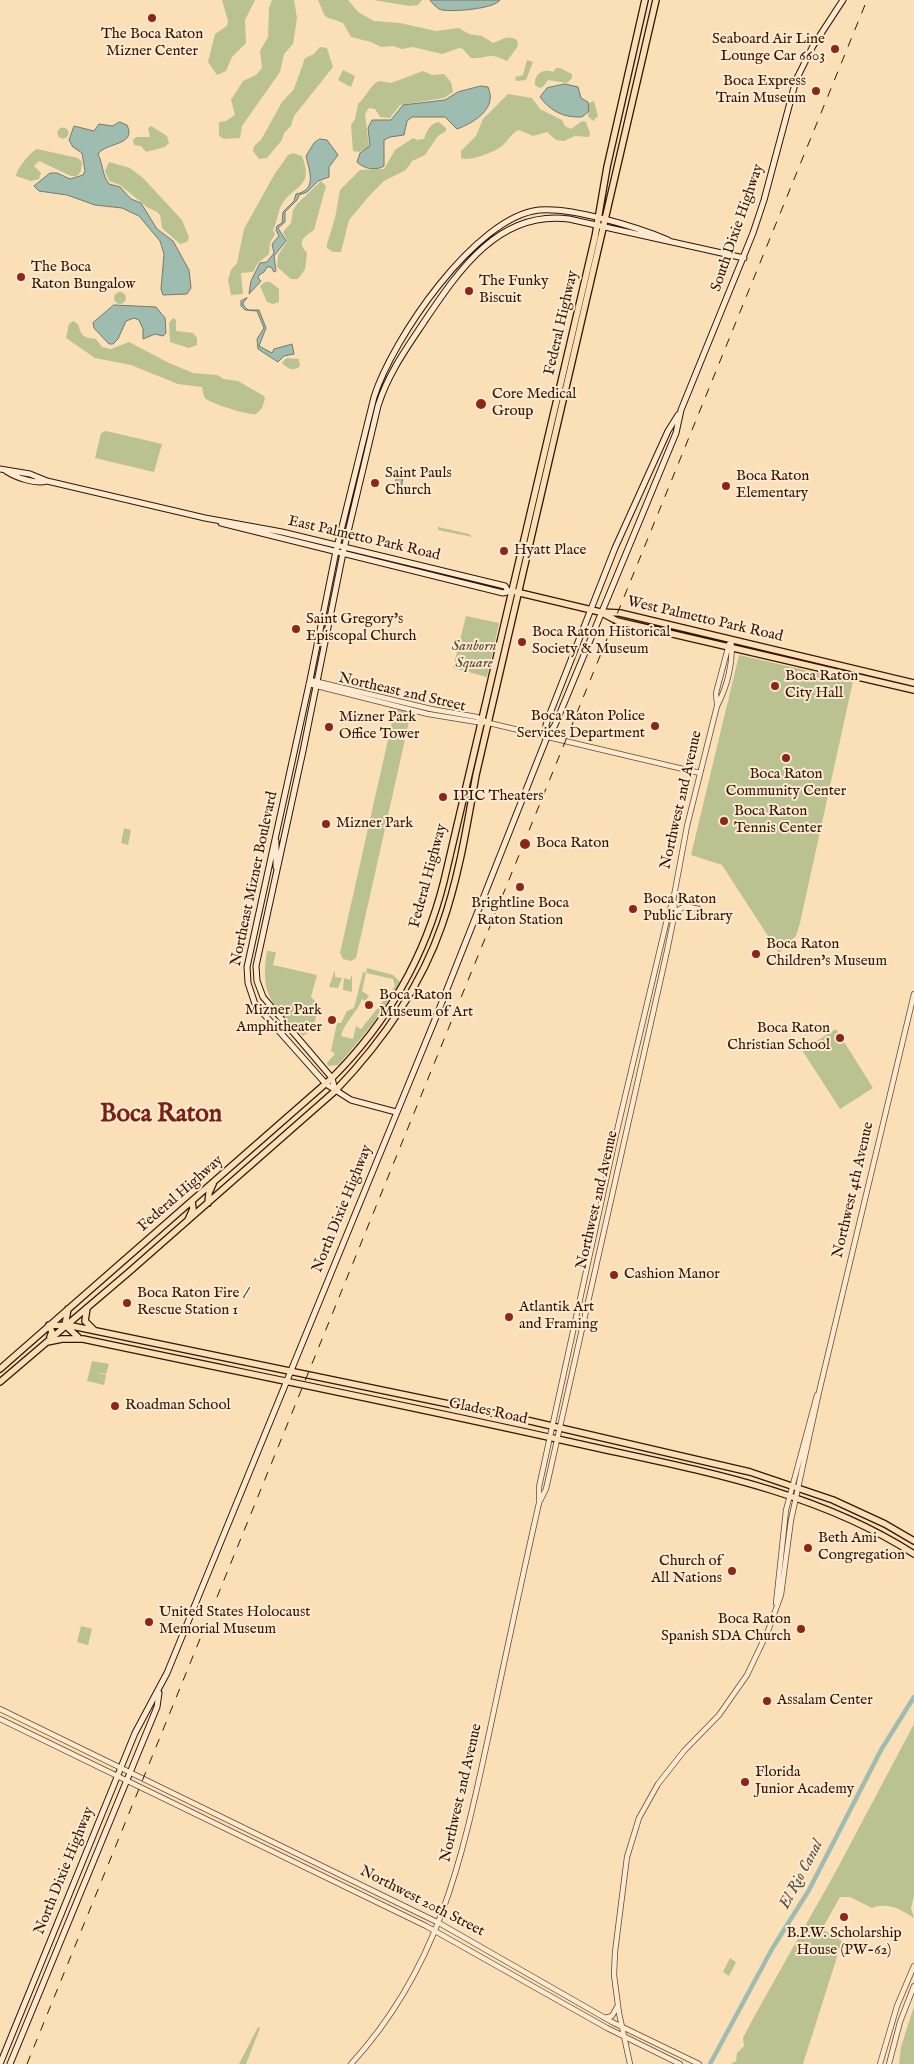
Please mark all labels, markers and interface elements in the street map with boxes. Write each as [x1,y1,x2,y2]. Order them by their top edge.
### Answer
marker: The Boca Raton Mizner Center [146,12,158,24]
place label: The Boca Raton Mizner Center [101,26,203,61]
place label: Seaboard Air Line Lounge Car 6603 [712,31,825,66]
marker: Seaboard Air Line Lounge Car 6603 [829,43,841,55]
place label: Boca Express Train Museum [716,73,806,108]
marker: Boca Express Train Museum [810,85,822,97]
street label: South Dixie Highway [708,162,768,294]
place label: The Boca Raton Bungalow [31,259,135,294]
street label: Federal Highway [541,269,583,377]
marker: The Boca Raton Bungalow [15,271,27,283]
place label: The Funky Biscuit [479,273,549,308]
marker: The Funky Biscuit [463,285,475,297]
place label: Core Medical Group [492,386,576,421]
marker: Core Medical Group [474,397,488,411]
place label: Saint Pauls Church [385,465,452,500]
place label: Boca Raton Elementary [736,468,809,503]
marker: Saint Pauls Church [369,477,381,489]
marker: Boca Raton Elementary [720,480,732,492]
street label: East Palmetto Park Road [286,513,442,565]
place label: Hyatt Place [514,542,586,560]
marker: Hyatt Place [498,545,510,557]
street label: West Palmetto Park Road [625,593,785,647]
place label: Saint Gregory's Episcopal Church [306,611,417,646]
marker: Saint Gregory's Episcopal Church [290,623,302,635]
place label: Boca Raton Historical Society & Museum [532,624,670,659]
marker: Boca Raton Historical Society & Museum [516,636,528,648]
park label: Sanborn Square [452,638,496,673]
place label: Boca Raton City Hall [785,668,858,703]
street label: Northeast 2nd Street [337,670,467,716]
marker: Boca Raton City Hall [769,680,781,692]
place label: Boca Raton Police Services Department [517,708,645,743]
place label: Mizner Park Office Tower [339,709,419,744]
marker: Boca Raton Police Services Department [649,720,661,732]
marker: Mizner Park Office Tower [323,721,335,733]
street label: Northwest 2nd Avenue [657,729,707,871]
marker: Boca Raton Community Center [780,752,792,764]
place label: Boca Raton Community Center [726,766,846,801]
place label: IPIC Theaters [453,788,544,806]
street label: Northeast Mizner Boulevard [228,790,282,968]
marker: IPIC Theaters [437,791,449,803]
place label: Boca Raton Tennis Center [734,803,822,838]
place label: Mizner Park [336,815,413,833]
marker: Boca Raton Tennis Center [718,815,730,827]
marker: Mizner Park [320,818,332,830]
street label: Federal Highway [406,822,452,930]
place label: Boca Raton [536,835,609,853]
marker: Boca Raton [518,837,532,851]
marker: Brightline Boca Raton Station [514,881,526,893]
place label: Boca Raton Public Library [643,891,733,926]
place label: Brightline Boca Raton Station [471,895,569,930]
marker: Boca Raton Public Library [627,903,639,915]
place label: Boca Raton Children's Museum [766,936,887,971]
marker: Boca Raton Children's Museum [750,948,762,960]
place label: Boca Raton Museum of Art [379,987,473,1022]
marker: Boca Raton Museum of Art [363,999,375,1011]
place label: Mizner Park Amphitheater [236,1002,322,1037]
marker: Mizner Park Amphitheater [326,1014,338,1026]
place label: Boca Raton Christian School [727,1020,830,1055]
marker: Boca Raton Christian School [834,1032,846,1044]
district label: Boca Raton [100,1101,222,1131]
street label: Northwest 4th Avenue [830,1120,878,1260]
street label: Northwest 2nd Avenue [573,1129,623,1271]
street label: North Dixie Highway [309,1142,377,1276]
street label: Federal Highway [135,1152,227,1236]
place label: Cashion Manor [624,1266,720,1284]
marker: Cashion Manor [608,1269,620,1281]
place label: Boca Raton Fire / Rescue Station 1 [137,1285,248,1320]
marker: Boca Raton Fire / Rescue Station 1 [121,1297,133,1309]
place label: Atlantik Art and Framing [519,1299,598,1334]
marker: Atlantik Art and Framing [503,1311,515,1323]
street label: Glades Road [447,1395,529,1429]
place label: Roadman School [125,1397,231,1415]
marker: Roadman School [109,1400,121,1412]
place label: Beth Ami Congregation [818,1530,905,1565]
marker: Beth Ami Congregation [802,1542,814,1554]
place label: Church of All Nations [651,1553,722,1588]
marker: Church of All Nations [726,1565,738,1577]
place label: United States Holocaust Memorial Museum [159,1604,310,1639]
place label: Boca Raton Spanish SDA Church [661,1611,791,1646]
marker: United States Holocaust Memorial Museum [143,1616,155,1628]
marker: Boca Raton Spanish SDA Church [795,1623,807,1635]
place label: Assalam Center [777,1692,873,1710]
marker: Assalam Center [761,1695,773,1707]
street label: Northwest 2nd Avenue [437,1722,487,1864]
place label: Florida Junior Academy [755,1764,854,1799]
marker: Florida Junior Academy [739,1776,751,1788]
street label: North Dixie Highway [31,1804,99,1938]
water label: El Rio Canal [776,1837,828,1913]
street label: Northwest 20th Street [357,1863,487,1941]
marker: B.P.W. Scholarship House (PW-62) [838,1911,850,1923]
place label: B.P.W. Scholarship House (PW-62) [786,1925,902,1960]

